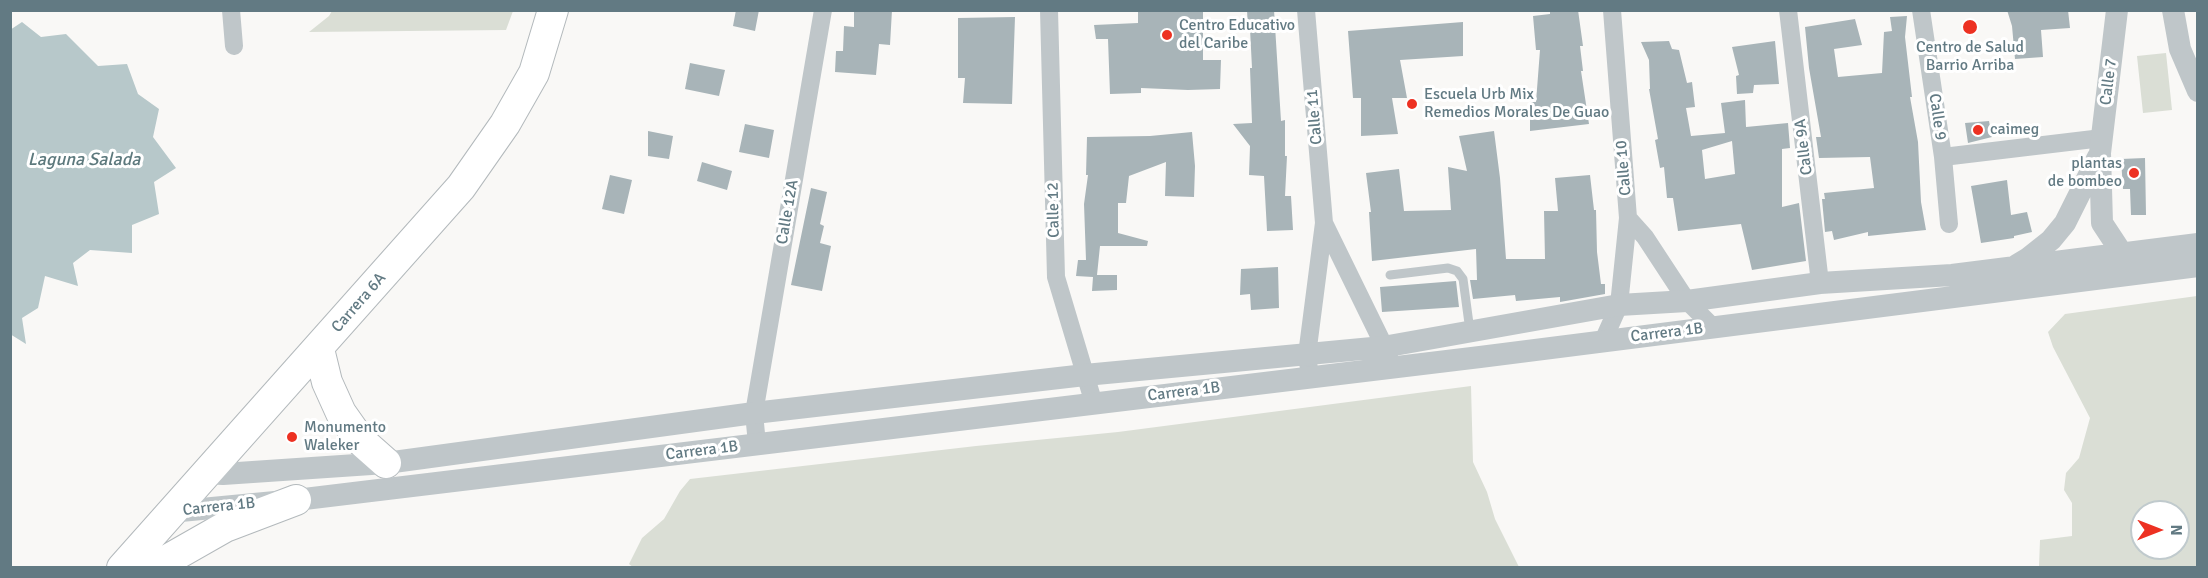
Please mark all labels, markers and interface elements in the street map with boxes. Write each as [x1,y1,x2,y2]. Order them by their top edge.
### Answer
place label: Centro Educativo del Caribe [1179,16,1295,54]
marker: Centro de Salud Barrio Arriba [1961,18,1979,36]
marker: Centro Educativo del Caribe [1160,28,1174,42]
place label: Centro de Salud Barrio Arriba [1916,38,2024,76]
street label: Calle 7 [2097,58,2121,106]
place label: Escuela Urb Mix Remedios Morales De Guao [1424,85,1609,123]
street label: Calle 11 [1303,89,1327,145]
street label: Calle 9 [1924,92,1950,142]
marker: Escuela Urb Mix Remedios Morales De Guao [1405,97,1419,111]
street label: Calle 9A [1791,118,1817,176]
place label: caimeg [1990,120,2039,140]
marker: caimeg [1971,123,1985,137]
street label: Calle 10 [1612,140,1636,196]
water label: Laguna Salada [28,149,140,171]
place label: plantas de bombeo [2048,154,2122,192]
marker: plantas de bombeo [2127,166,2141,180]
street label: Calle 12A [773,178,803,246]
street label: Calle 12 [1044,182,1064,238]
street label: Carrera 6A [328,269,390,337]
street label: Carrera 1B [1630,319,1704,347]
street label: Carrera 1B [1147,378,1221,406]
place label: Monumento Waleker [304,418,386,456]
marker: Monumento Waleker [285,430,299,444]
street label: Carrera 1B [665,437,739,465]
street label: Carrera 1B [182,494,256,520]
north arrow [2130,500,2190,560]
text: N [2166,524,2186,536]

